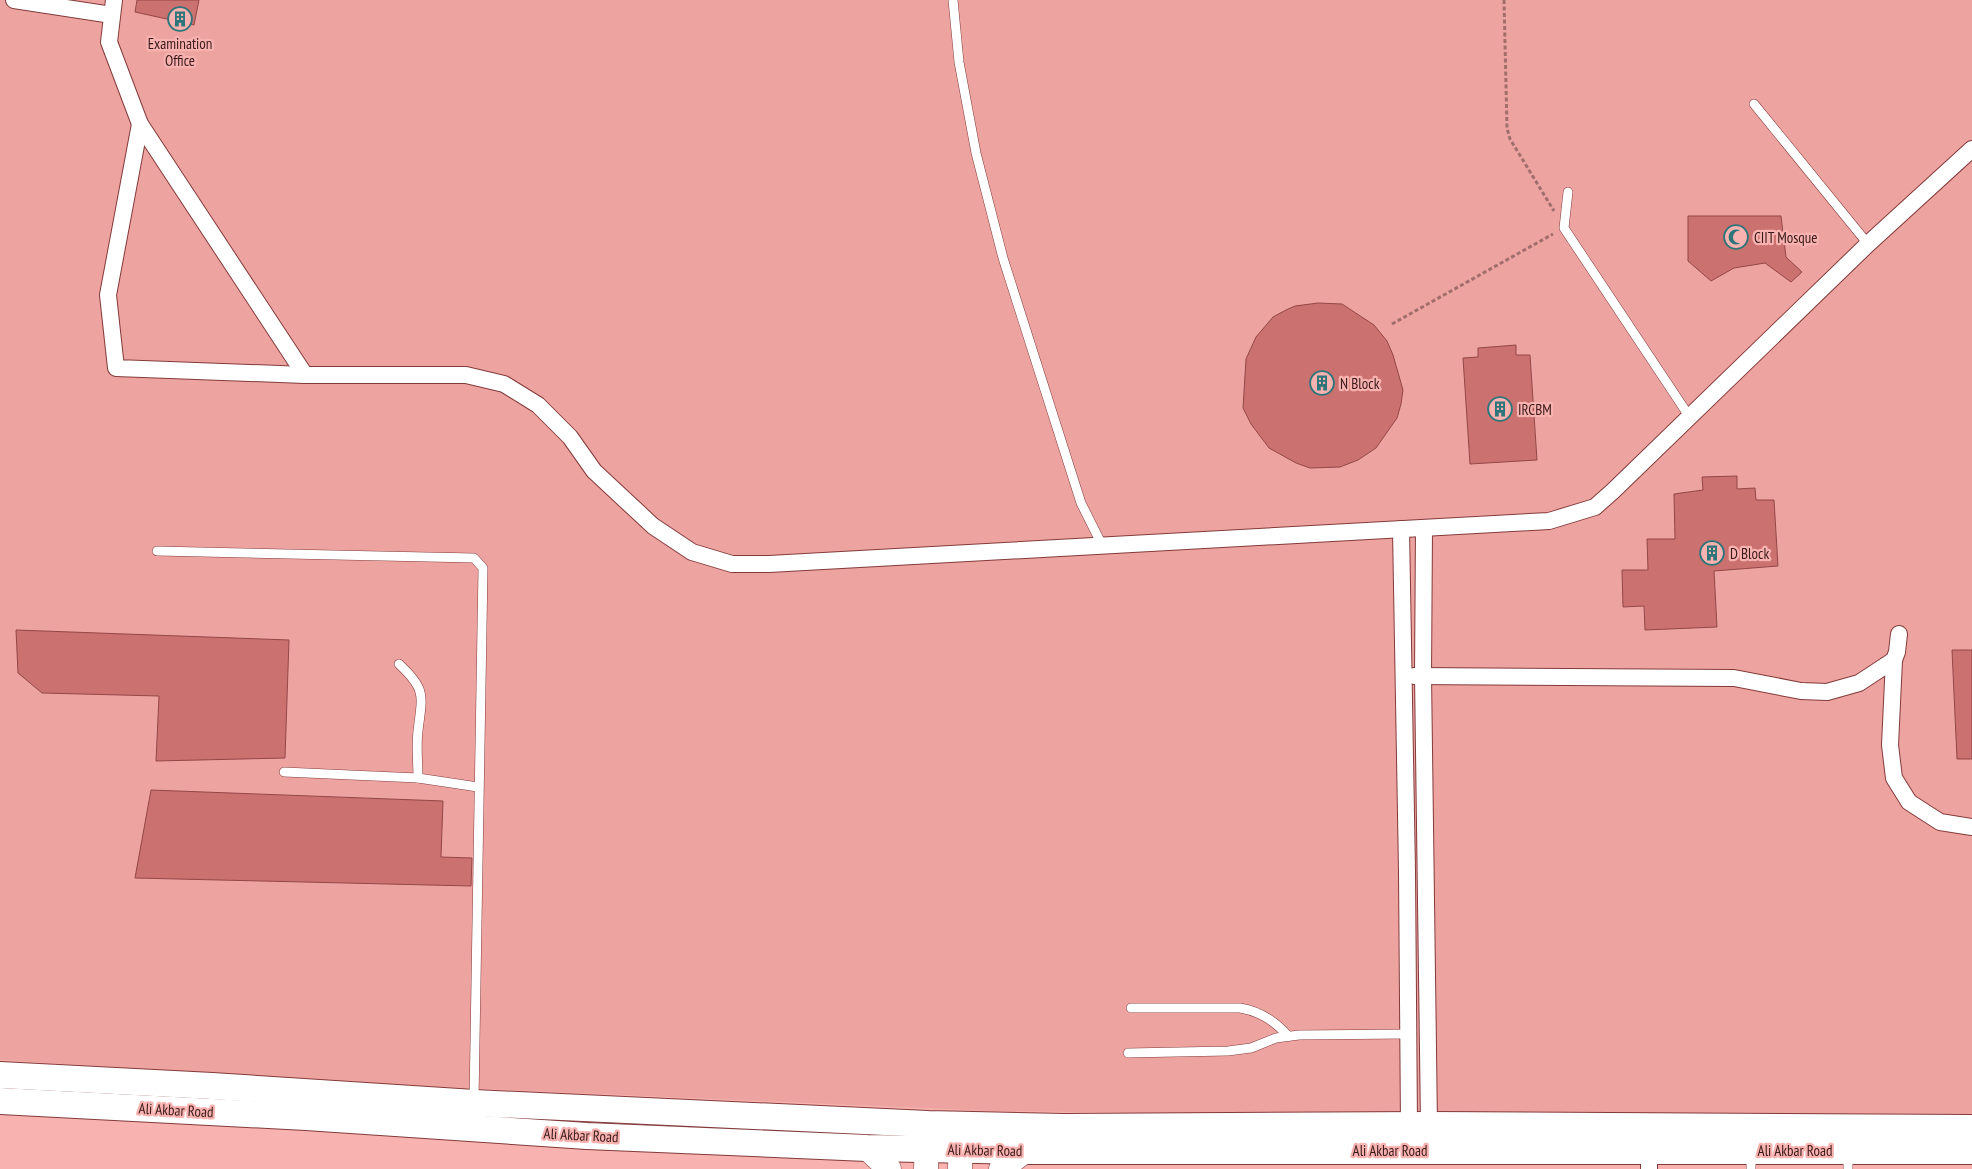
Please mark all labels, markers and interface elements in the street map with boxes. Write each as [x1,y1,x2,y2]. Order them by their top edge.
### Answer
building icon: Examination Office [167,6,193,32]
place label: Examination Office [148,34,212,70]
mosque icon: CIIT Mosque [1723,224,1749,250]
place label: CIIT Mosque [1754,228,1818,247]
building icon: N Block [1309,370,1335,396]
place label: N Block [1340,374,1380,393]
building icon: IRCBM [1487,396,1513,422]
place label: IRCBM [1518,400,1552,419]
building icon: D Block [1699,540,1725,566]
place label: D Block [1730,544,1769,563]
street label: Ali Akbar Road [138,1099,214,1121]
street label: Ali Akbar Road [543,1124,619,1146]
street label: Ali Akbar Road [947,1140,1023,1160]
street label: Ali Akbar Road [1353,1141,1427,1160]
street label: Ali Akbar Road [1758,1141,1832,1160]

